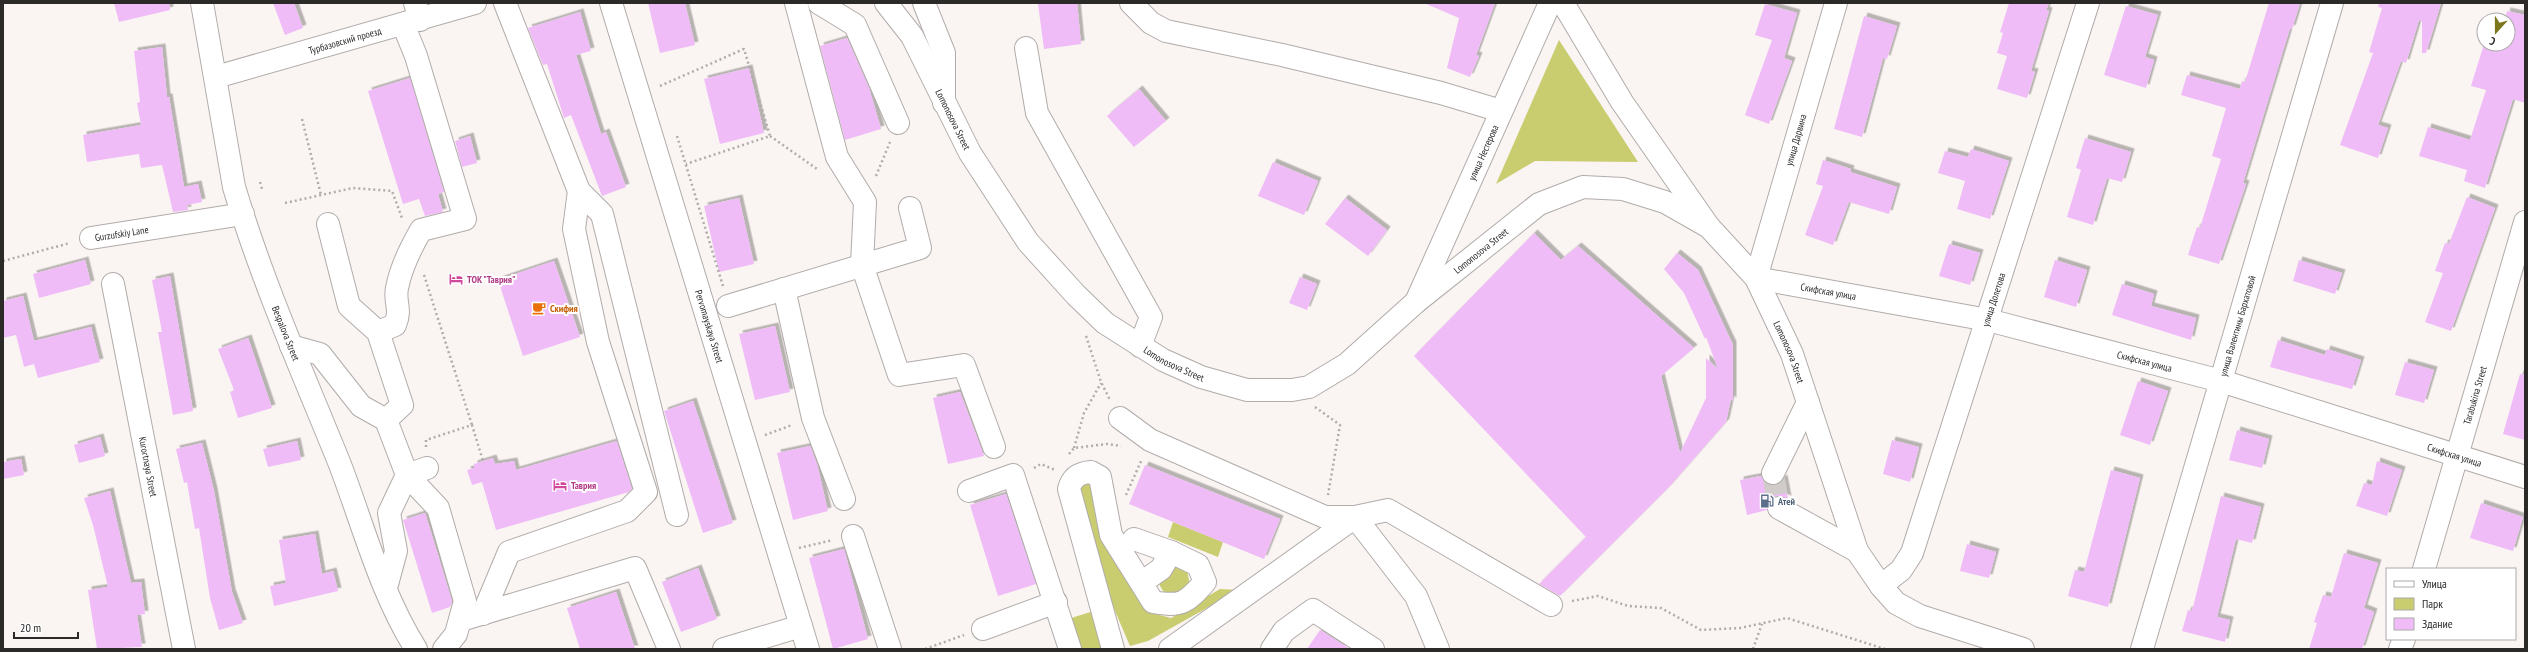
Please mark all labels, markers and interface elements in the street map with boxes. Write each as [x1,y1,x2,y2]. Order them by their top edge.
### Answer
north arrow [2476,12,2516,52]
street label: Турбазовский проезд [307,23,383,57]
text: С [2488,34,2497,49]
street label: Lomonosova Street [933,87,974,152]
street label: улица Дарвина [1782,113,1810,167]
street label: улица Нестерова [1465,123,1501,182]
street label: Gurzufskiy Lane [94,223,149,244]
street label: Lomonosova Street [1451,225,1511,276]
hotel icon: ТОК "Таврия" [448,271,464,287]
street label: улица Долетова [1978,271,2008,328]
place label: ТОК "Таврия" [467,273,516,286]
street label: улица Валентины Бархатовой [2216,274,2258,378]
street label: Скифская улица [1800,280,1857,303]
street label: Pervomayskaya Street [692,288,727,365]
cafe icon: Скифия [531,300,547,316]
place label: Скифия [550,302,578,315]
street label: Bespalova Street [269,304,303,363]
street label: Lomonosova Street [1771,319,1808,385]
street label: Lomonosova Street [1141,343,1206,384]
street label: Скифская улица [2116,348,2173,374]
street label: Tarabukina Street [2460,364,2489,426]
street label: Kurortnaya Street [136,435,161,498]
street label: Скифская улица [2426,440,2483,469]
hotel icon: Таврия [552,477,568,493]
place label: Таврия [571,479,596,492]
fuel station icon: Атей [1759,493,1775,509]
place label: Атей [1777,495,1795,508]
legend [2386,568,2516,640]
text: Улица [2422,576,2447,591]
text: Парк [2422,596,2443,611]
scale bar [14,614,78,640]
text: Здание [2422,616,2453,631]
text: 20 m [20,620,41,635]

